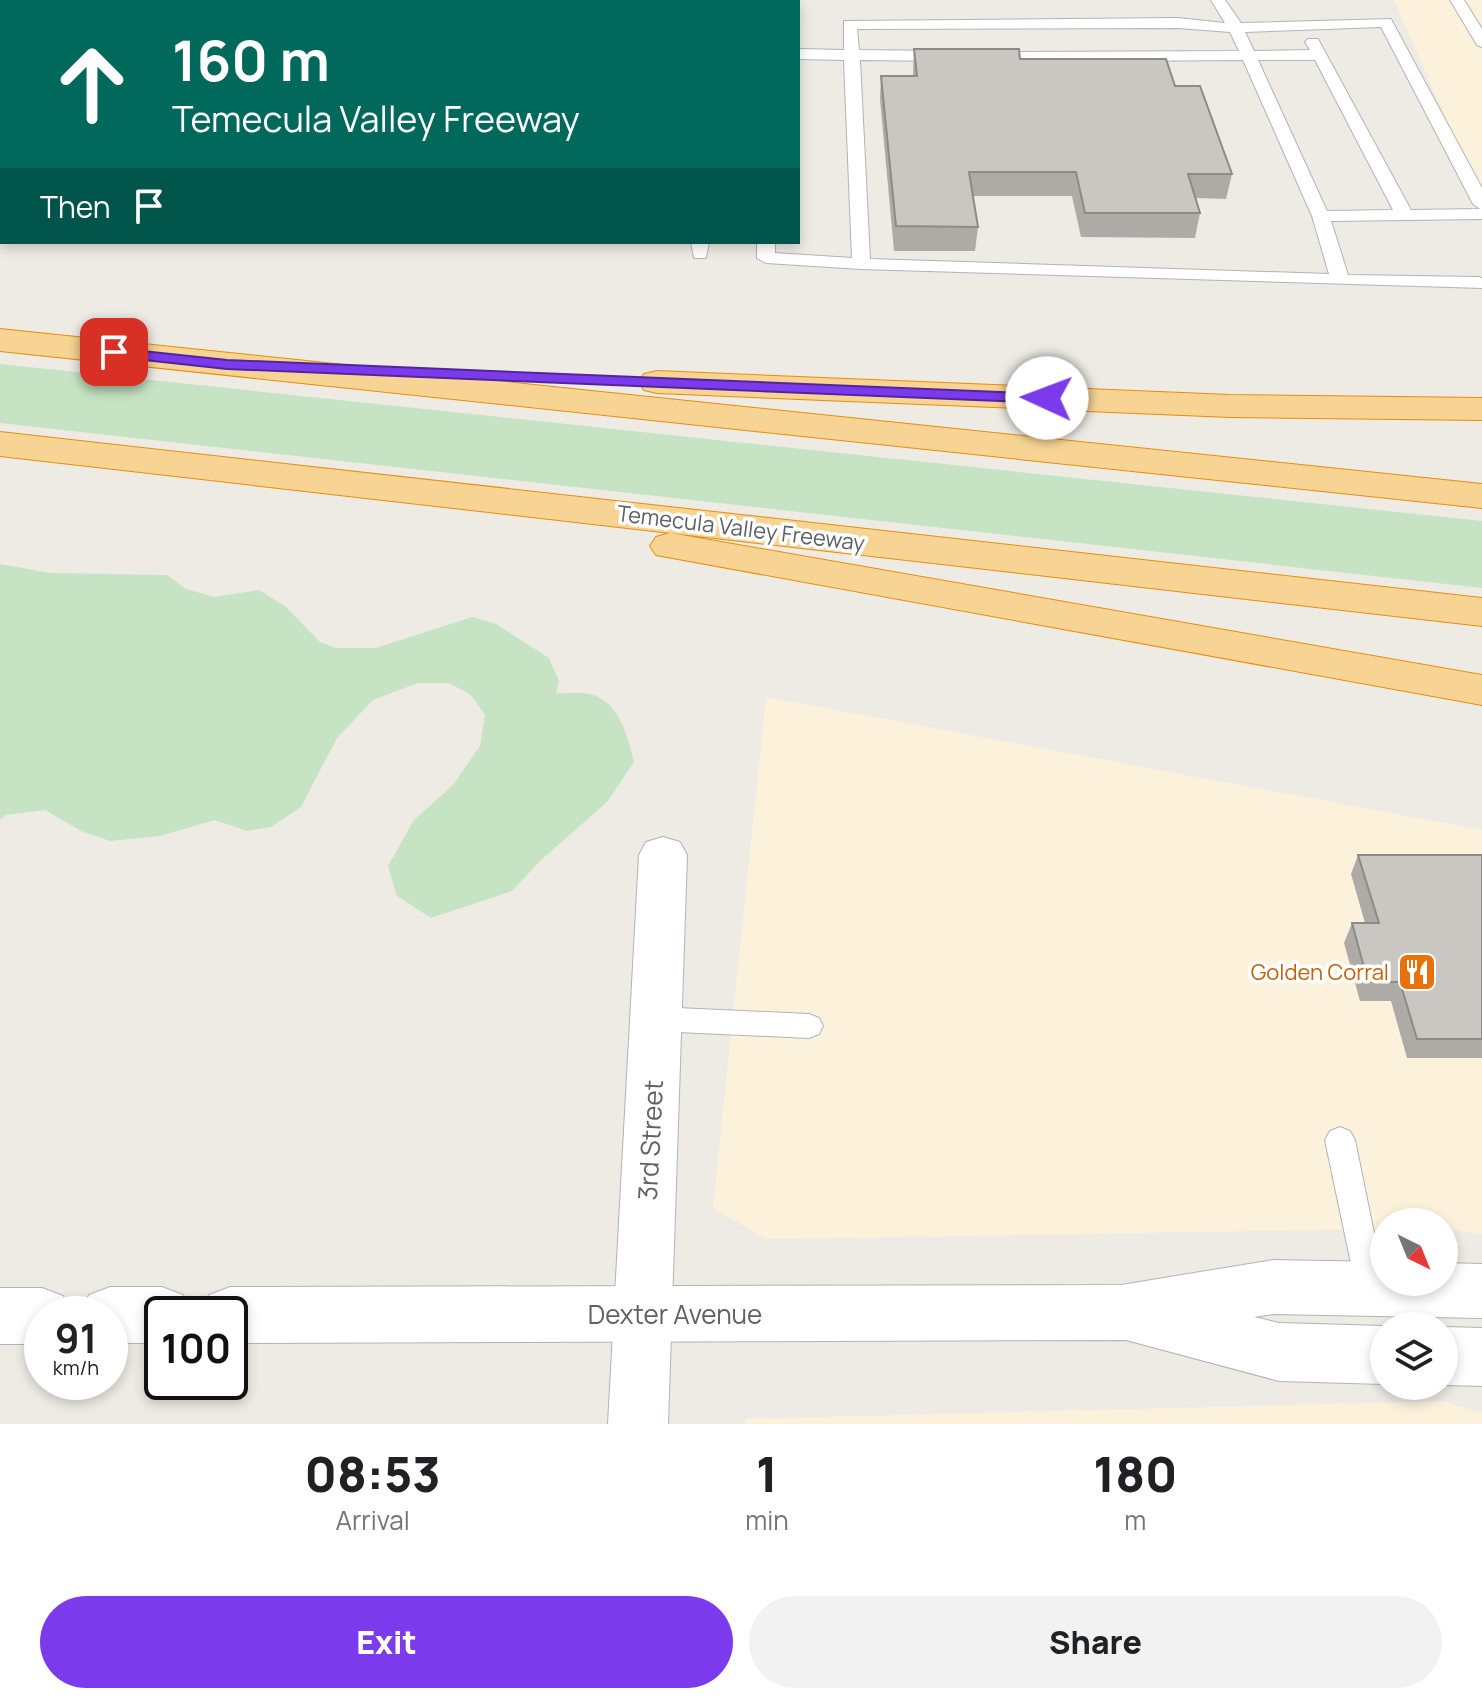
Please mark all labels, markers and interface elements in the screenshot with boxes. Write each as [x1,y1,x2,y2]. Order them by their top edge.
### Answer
text: 160 m [172,21,330,98]
icon: ahead [40,32,144,136]
text: Temecula Valley Freeway [172,94,580,143]
icon: arrive [127,184,171,228]
text: Then [40,186,111,227]
pin [80,318,148,386]
icon: arrive [92,330,136,374]
position arrow [1005,356,1089,440]
street label: Temecula Valley Freeway [615,498,867,558]
restaurant icon: Golden Corral [1396,951,1438,993]
place label: Golden Corral [1251,957,1389,987]
street label: 3rd Street [629,1079,671,1201]
north arrow [1370,1208,1458,1296]
map controls [1370,1208,1458,1400]
speed limit sign: 100 [144,1296,248,1400]
street label: Dexter Avenue [588,1296,762,1332]
text: 91 [55,1310,97,1365]
button: layers [1370,1312,1458,1400]
text: km/h [53,1354,99,1381]
text: 08:53 [305,1441,441,1506]
text: 1 [756,1441,778,1506]
text: 180 [1093,1441,1177,1506]
text: Arrival [335,1502,410,1538]
text: min [745,1502,789,1538]
text: m [1124,1502,1146,1538]
button: Exit [40,1596,733,1688]
button: Share [749,1596,1442,1688]

